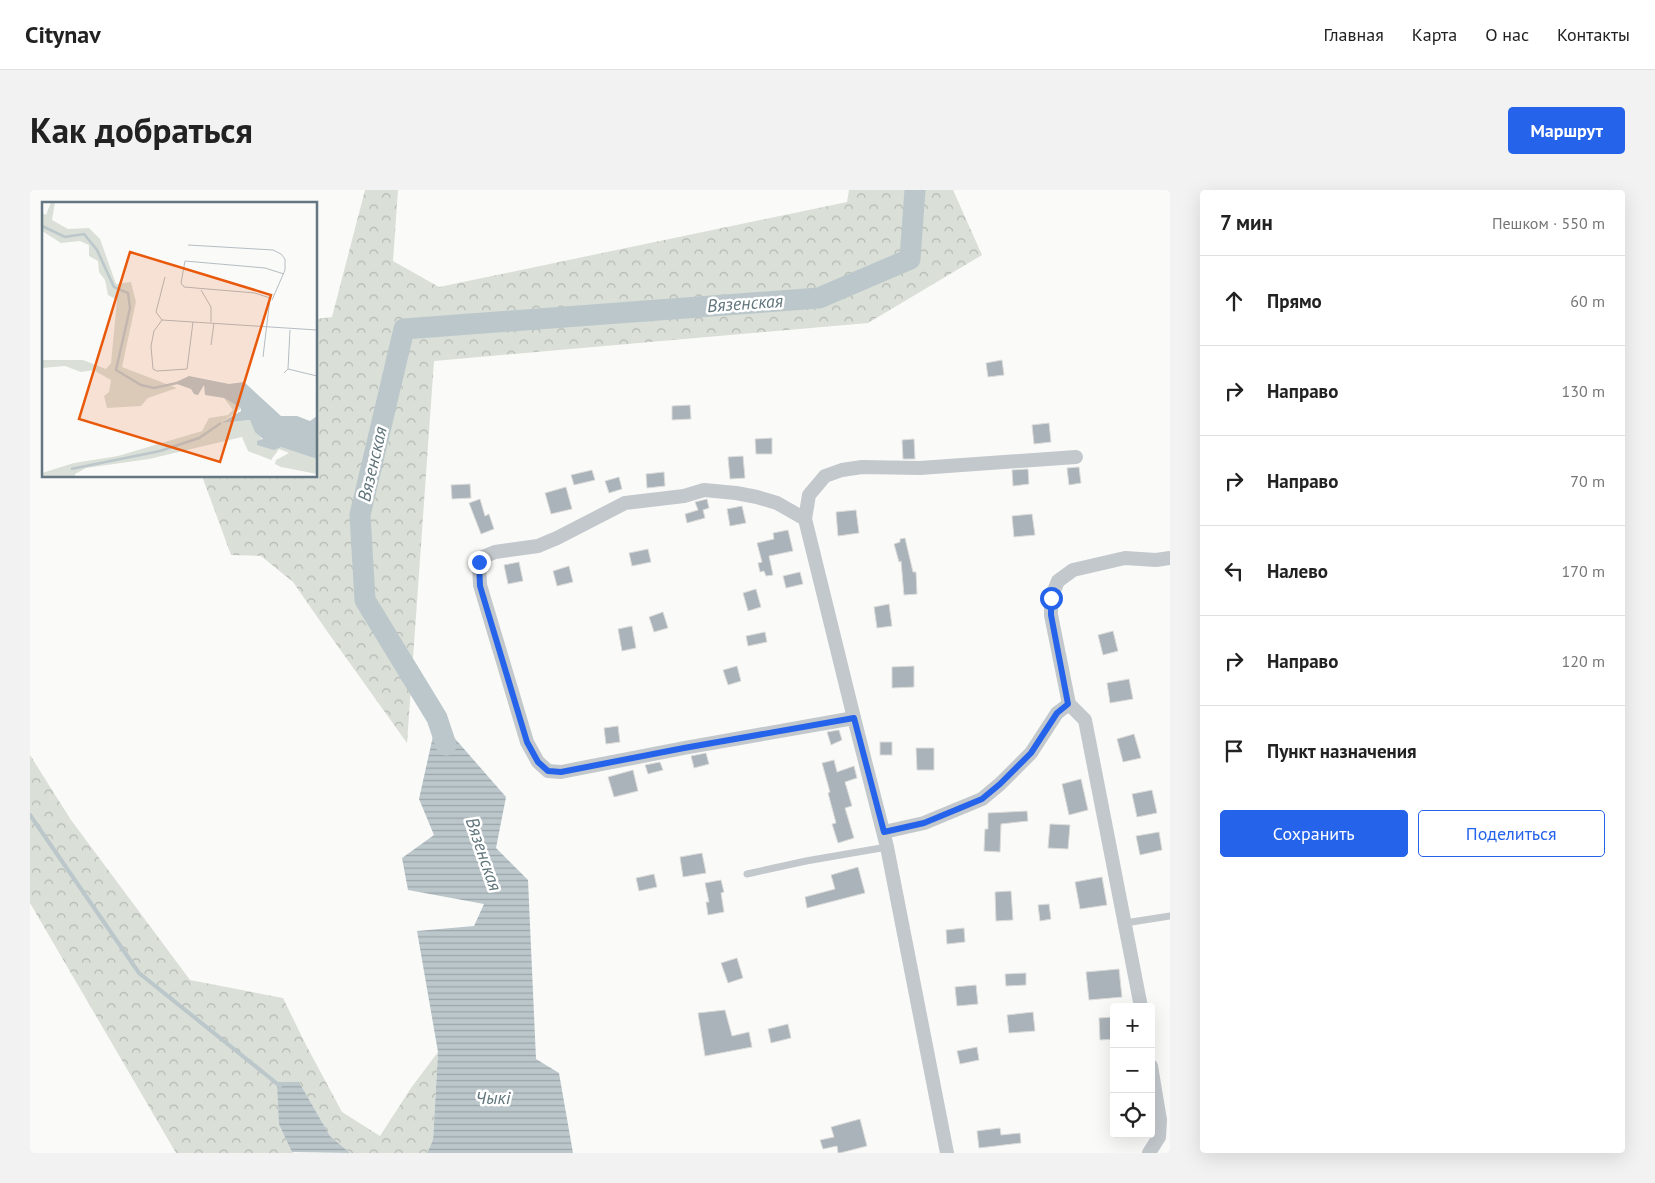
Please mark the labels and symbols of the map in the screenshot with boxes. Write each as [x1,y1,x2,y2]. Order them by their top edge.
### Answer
inset map [42,202,318,478]
water label: Вязенская [706,289,784,317]
water label: Вязенская [352,424,392,504]
route end [468,551,491,574]
route start [1040,587,1063,610]
water label: Вязенская [461,814,507,894]
water label: Чыкі [476,1086,512,1109]

